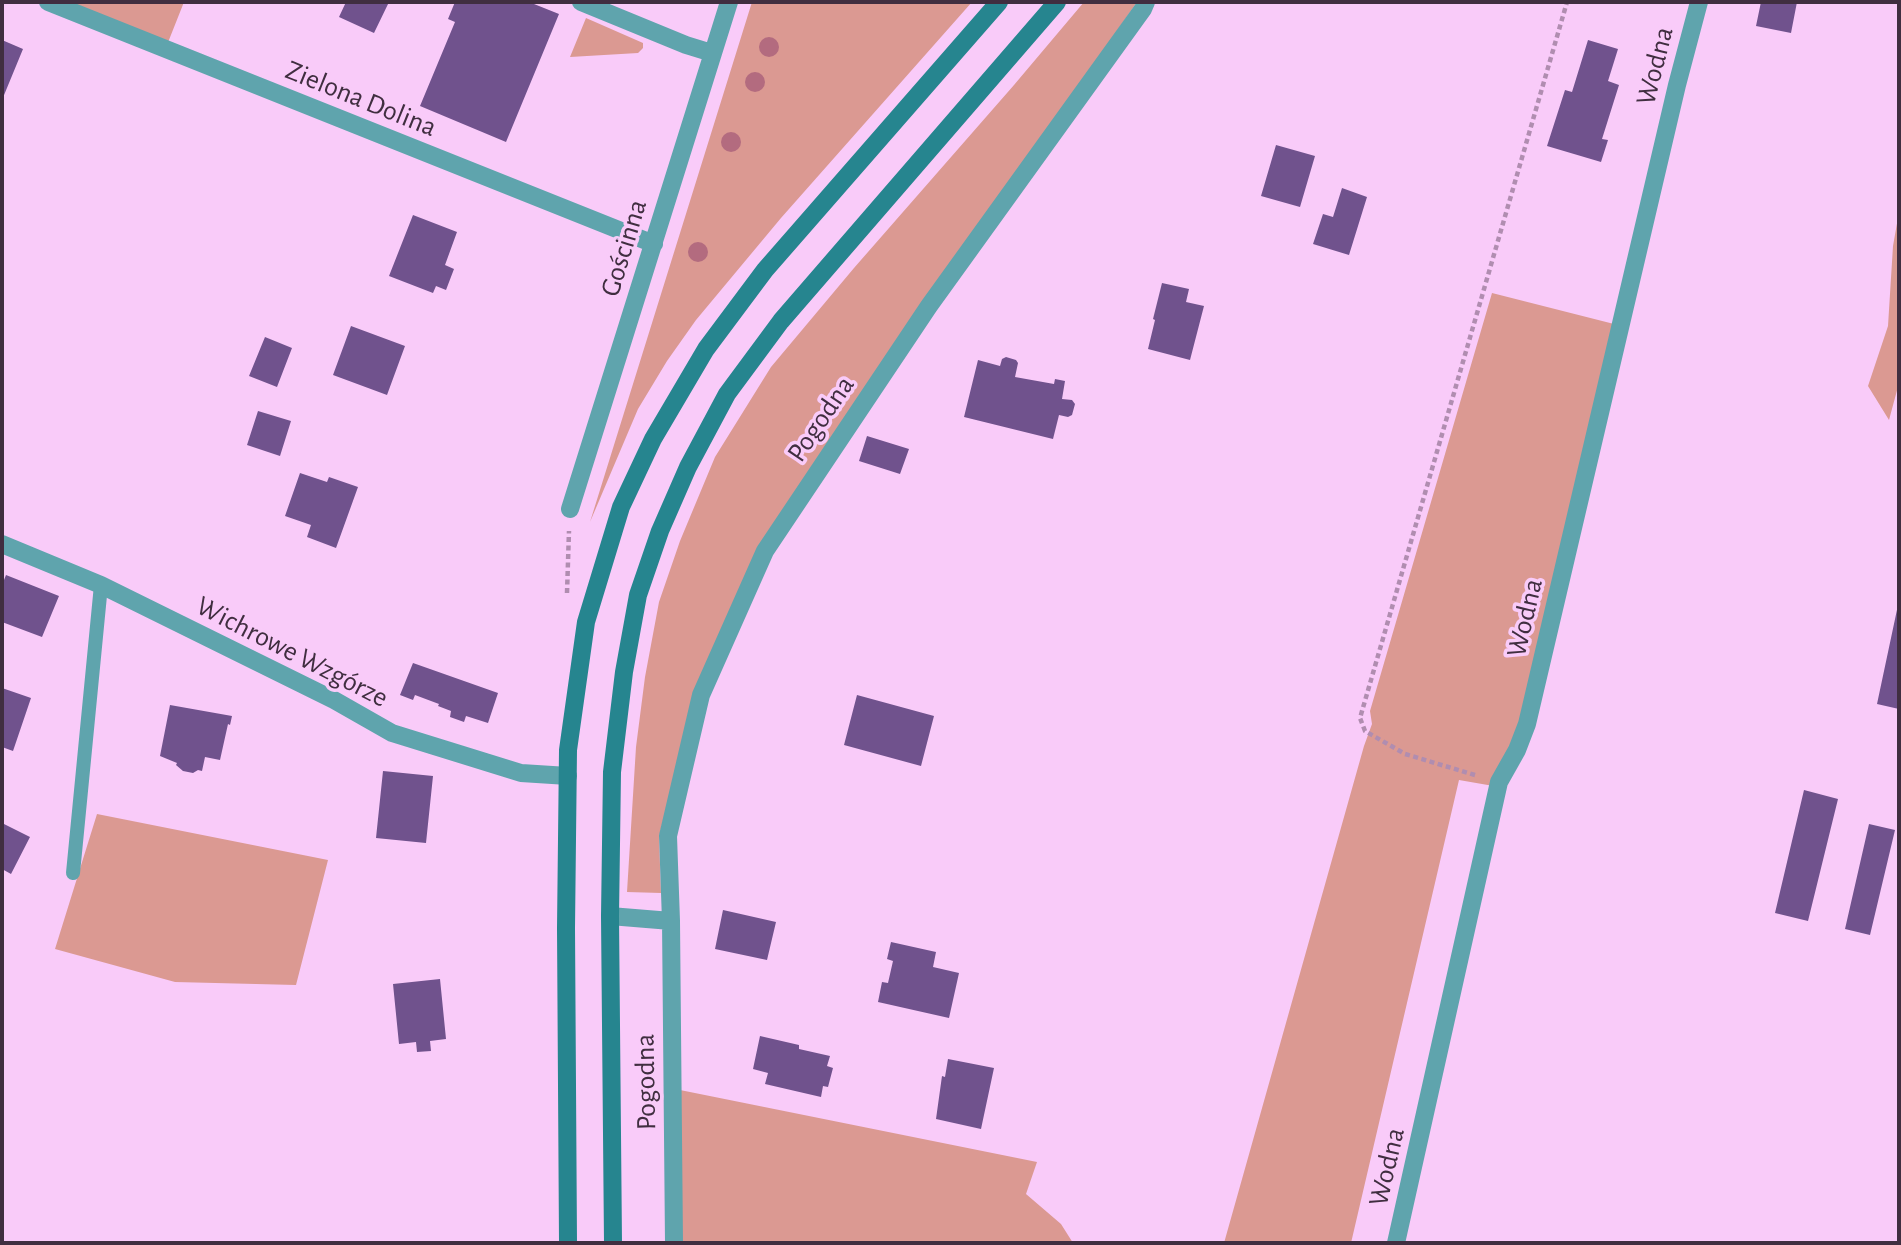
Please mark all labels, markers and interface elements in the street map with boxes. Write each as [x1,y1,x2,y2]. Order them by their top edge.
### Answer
street label: Wodna [1629,23,1681,109]
street label: Zielona Dolina [281,53,441,145]
street label: Gościnna [593,196,655,300]
street label: Pogodna [780,370,862,468]
street label: Wodna [1500,576,1550,660]
street label: Wichrowe Wzgórze [190,589,394,715]
street label: Pogodna [628,1034,664,1130]
street label: Wodna [1362,1125,1412,1209]

